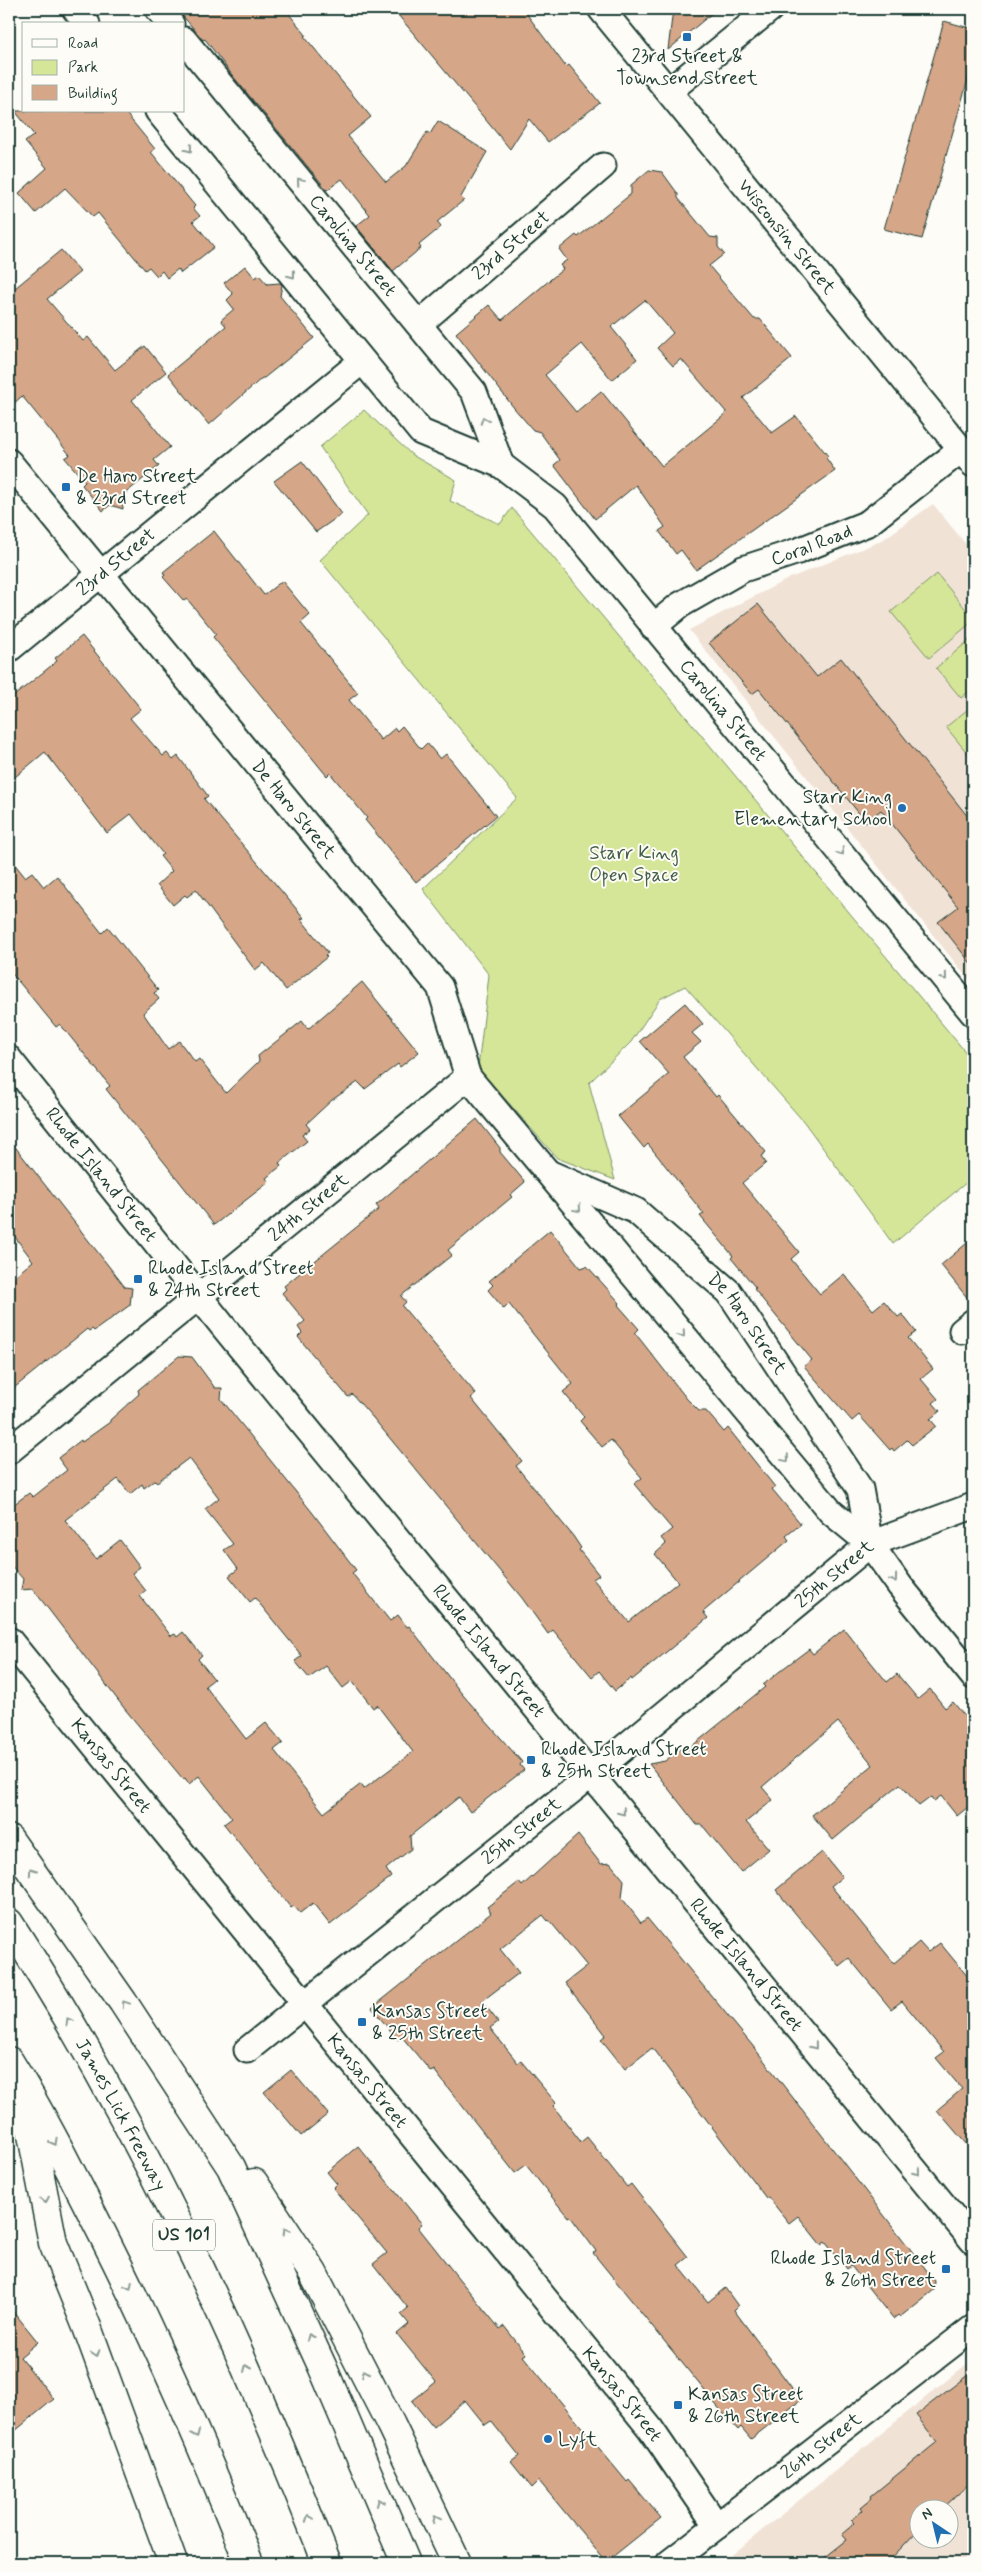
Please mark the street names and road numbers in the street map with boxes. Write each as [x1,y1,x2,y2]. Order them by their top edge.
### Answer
street label: Wisconsin Street [732,174,842,300]
street label: Carolina Street [304,189,403,302]
street label: 23rd Street [467,205,555,286]
street label: Coral Road [768,518,856,572]
street label: 23rd Street [71,522,161,602]
street label: Carolina Street [674,654,773,766]
street label: De Haro Street [246,754,342,864]
street label: Rhode Island Street [40,1102,163,1247]
street label: 24th Street [263,1167,354,1247]
street label: De Haro Street [702,1266,793,1379]
street label: 25th Street [789,1534,879,1614]
street label: Rhode Island Street [427,1579,551,1723]
street label: Kansas Street [65,1713,157,1818]
street label: 25th Street [476,1791,566,1870]
street label: Rhode Island Street [684,1893,809,2037]
street label: Kansas Street [321,2028,414,2133]
street label: James Lick Freeway [70,2034,172,2195]
road number: US 101 [153,2220,215,2250]
street label: Kansas Street [576,2341,668,2447]
street label: 26th Street [775,2406,866,2485]

